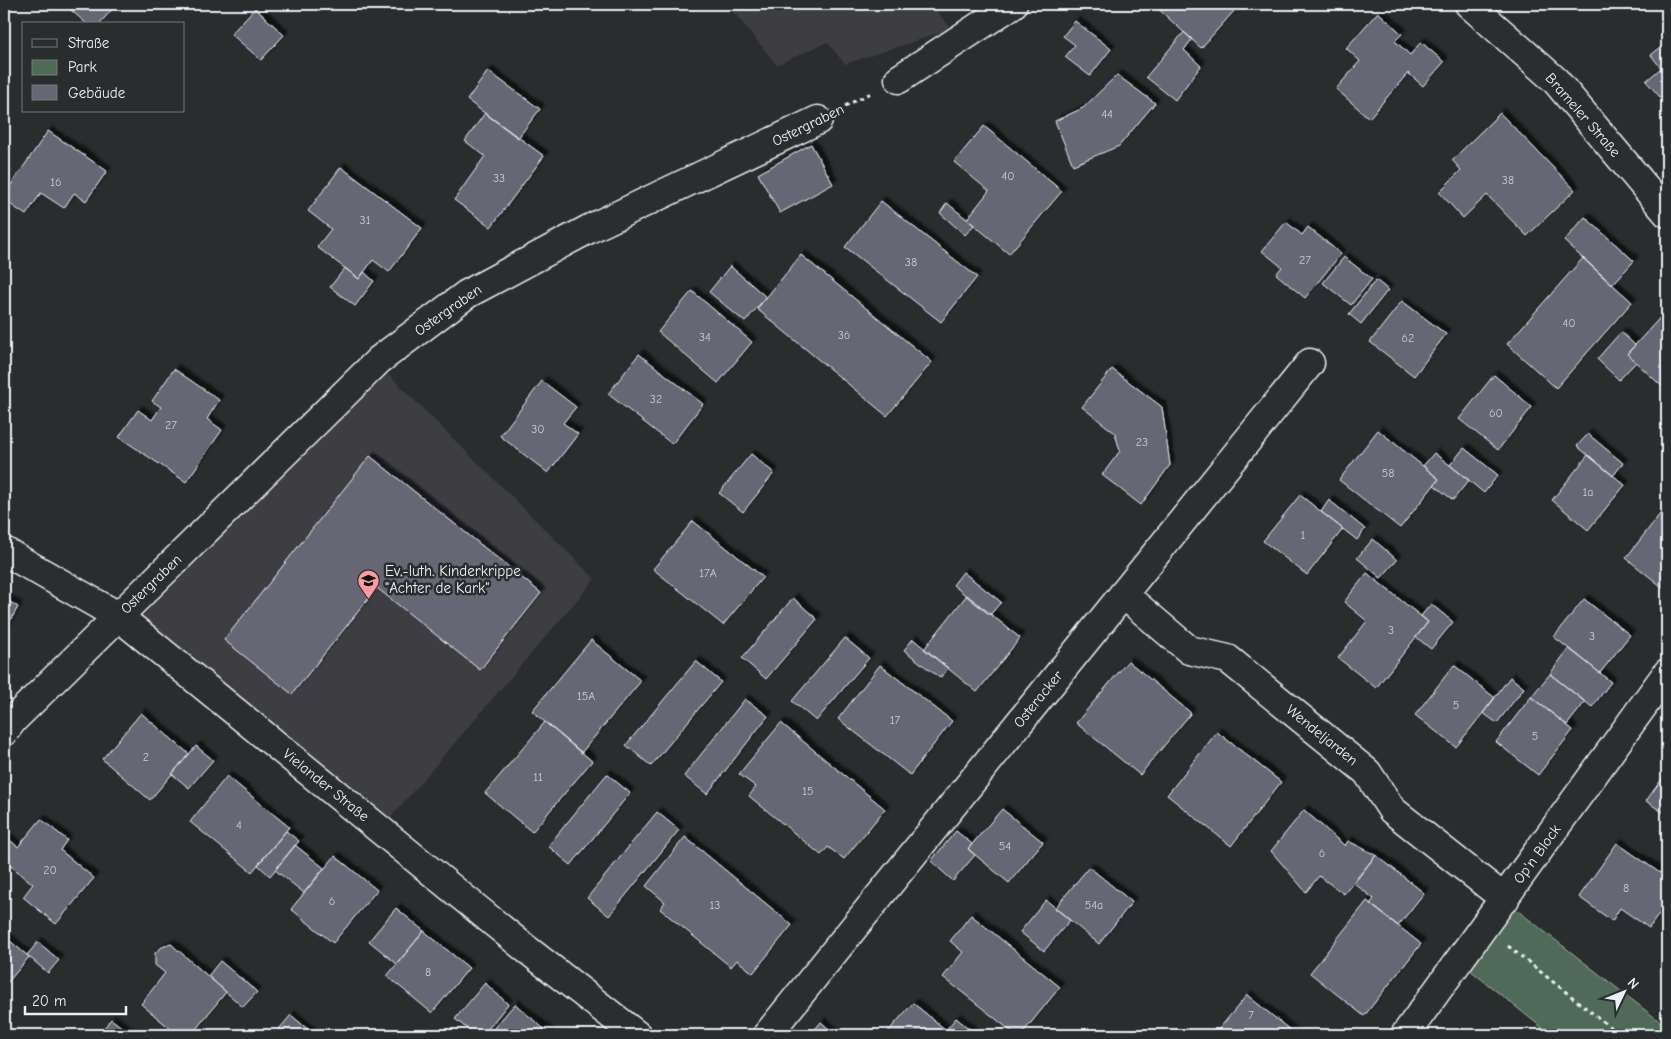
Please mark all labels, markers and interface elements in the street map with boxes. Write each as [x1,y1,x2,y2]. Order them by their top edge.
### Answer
legend [22,22,185,112]
text: Straße [68,34,110,52]
text: Park [68,58,97,76]
street label: Brameler Straße [1542,69,1625,161]
text: Gebäude [68,84,126,102]
street label: Ostergraben [769,100,847,150]
house number: 44 [1101,107,1113,121]
house number: 40 [1001,169,1015,183]
house number: 33 [493,171,505,185]
house number: 38 [1502,173,1514,187]
house number: 16 [50,175,62,189]
house number: 31 [360,213,371,227]
house number: 27 [1299,253,1311,267]
house number: 38 [905,255,917,269]
street label: Ostergraben [411,280,485,340]
house number: 40 [1562,316,1576,330]
house number: 36 [838,328,850,342]
house number: 34 [699,330,711,344]
house number: 62 [1402,331,1414,345]
house number: 32 [650,392,662,406]
house number: 60 [1489,406,1503,420]
house number: 27 [165,418,177,432]
house number: 30 [531,422,545,436]
house number: 23 [1136,435,1148,449]
house number: 58 [1382,466,1394,480]
house number: 1a [1583,485,1593,499]
house number: 1 [1301,528,1306,542]
street label: Ostergraben [117,550,185,618]
place label: Ev.-luth. Kinderkrippe "Achter de Kark" [385,562,521,597]
house number: 17A [699,566,717,580]
school or university icon: Ev.-luth. Kinderkrippe "Achter de Kark" [357,568,381,599]
house number: 3 [1388,623,1394,637]
house number: 3 [1589,629,1595,643]
street label: Osteracker [1010,667,1067,731]
house number: 15A [577,689,595,703]
house number: 5 [1453,698,1459,712]
street label: Wendeljarden [1282,701,1362,769]
house number: 17 [890,713,901,727]
house number: 5 [1532,729,1538,743]
street label: Vielander Straße [279,745,373,826]
house number: 2 [143,750,149,764]
house number: 11 [533,770,543,784]
house number: 15 [802,784,814,798]
house number: 4 [236,818,242,832]
street label: Op'n Block [1509,820,1565,887]
house number: 54 [999,839,1011,853]
house number: 6 [1319,846,1325,860]
house number: 20 [43,863,57,877]
house number: 8 [1623,881,1629,895]
house number: 6 [329,894,335,908]
house number: 13 [710,898,720,912]
house number: 54a [1085,898,1103,912]
house number: 8 [425,965,431,979]
north arrow [1598,966,1648,1016]
text: N [1624,974,1642,993]
scale bar [25,984,126,1016]
text: 20 m [32,992,66,1010]
house number: 7 [1248,1008,1254,1022]

